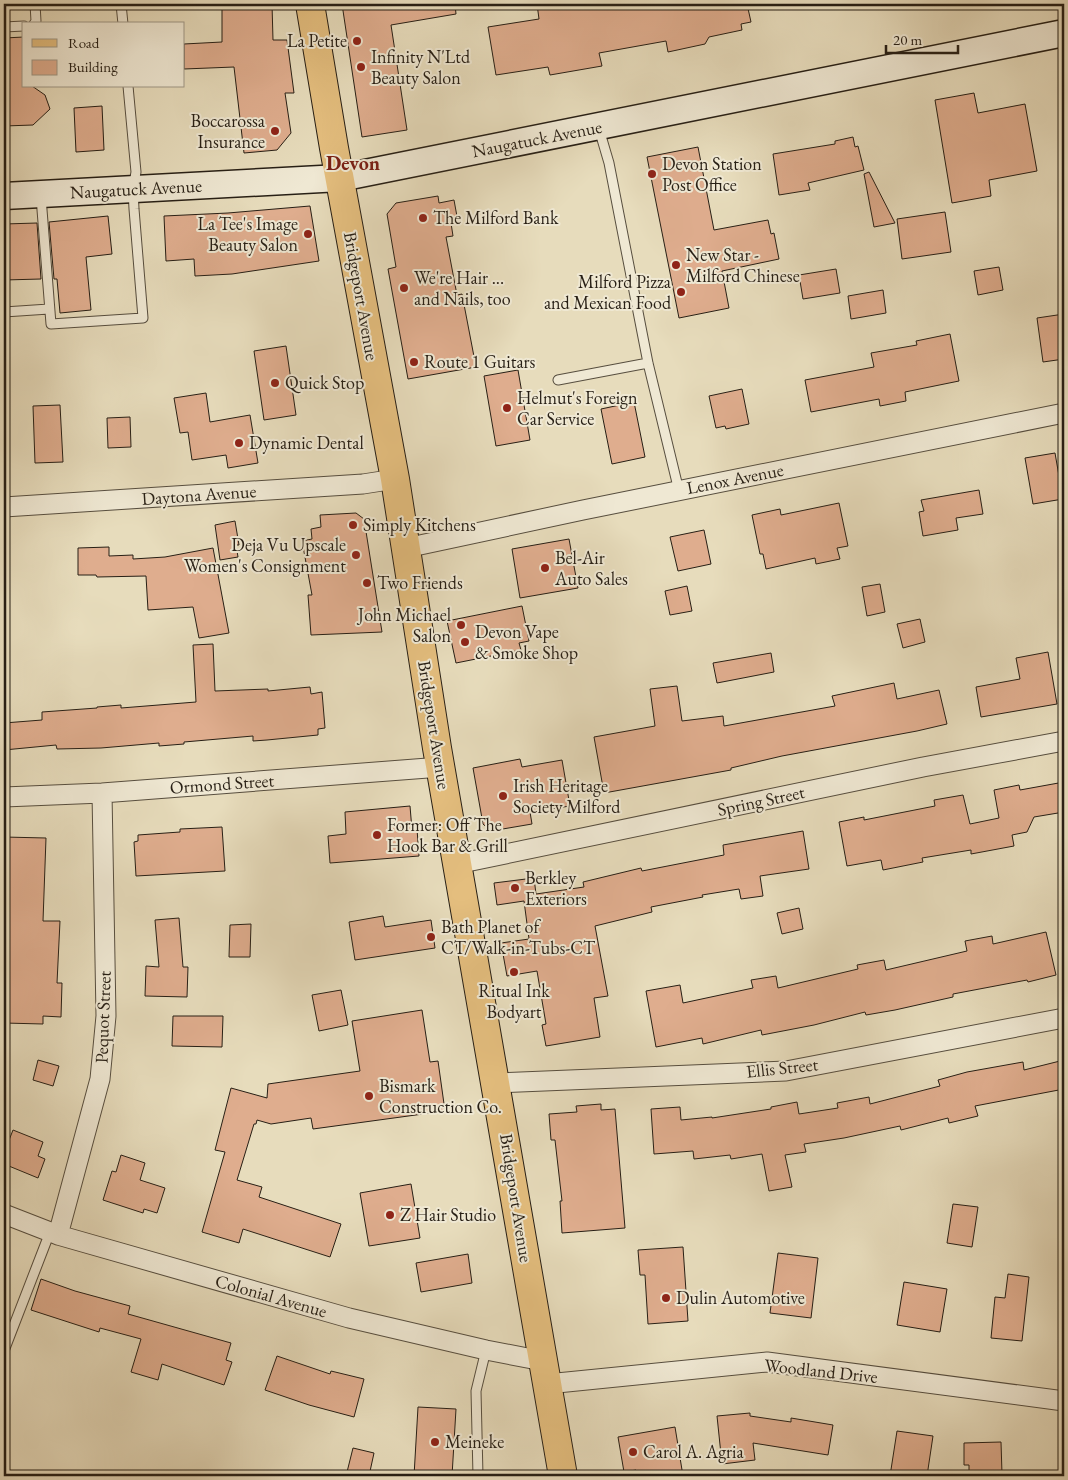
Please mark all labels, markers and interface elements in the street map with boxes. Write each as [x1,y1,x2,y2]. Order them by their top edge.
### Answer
legend [22,22,185,88]
scale bar [886,22,958,54]
place label: La Petite [287,29,347,52]
text: 20 m [893,30,922,49]
text: Road [68,33,100,52]
marker: La Petite [351,35,363,47]
place label: Infinity N'Ltd Beauty Salon [371,45,471,89]
text: Building [68,57,118,76]
marker: Infinity N'Ltd Beauty Salon [355,61,367,73]
place label: Boccarossa Insurance [191,109,266,153]
street label: Naugatuck Avenue [470,115,604,162]
marker: Boccarossa Insurance [269,125,281,137]
district label: Devon [326,150,380,176]
place label: Devon Station Post Office [662,152,762,196]
marker: Devon Station Post Office [646,168,658,180]
street label: Naugatuck Avenue [69,174,203,203]
place label: The Milford Bank [433,206,559,229]
place label: La Tee's Image Beauty Salon [198,212,298,256]
marker: The Milford Bank [417,212,429,224]
marker: La Tee's Image Beauty Salon [302,228,314,240]
street label: Bridgeport Avenue [339,230,384,362]
place label: New Star - Milford Chinese [686,243,800,287]
marker: New Star - Milford Chinese [670,259,682,271]
place label: We're Hair ... and Nails, too [414,266,511,310]
place label: Milford Pizza and Mexican Food [544,270,672,314]
marker: We're Hair ... and Nails, too [398,282,410,294]
marker: Milford Pizza and Mexican Food [675,286,687,298]
place label: Route 1 Guitars [424,350,536,373]
marker: Route 1 Guitars [408,356,420,368]
place label: Quick Stop [285,371,364,394]
marker: Quick Stop [269,377,281,389]
place label: Helmut's Foreign Car Service [517,386,638,430]
marker: Helmut's Foreign Car Service [501,402,513,414]
place label: Dynamic Dental [249,431,364,454]
marker: Dynamic Dental [233,437,245,449]
street label: Lenox Avenue [684,458,785,499]
street label: Daytona Avenue [141,479,257,510]
place label: Simply Kitchens [363,513,476,536]
marker: Simply Kitchens [347,519,359,531]
place label: Deja Vu Upscale Women's Consignment [184,533,346,577]
place label: Bel-Air Auto Sales [554,546,628,590]
marker: Deja Vu Upscale Women's Consignment [350,549,362,561]
marker: Bel-Air Auto Sales [539,562,551,574]
place label: Two Friends [377,571,463,594]
marker: Two Friends [361,577,373,589]
place label: John Michael Salon [356,603,451,647]
marker: John Michael Salon [455,619,467,631]
place label: Devon Vape & Smoke Shop [475,620,578,664]
marker: Devon Vape & Smoke Shop [459,636,471,648]
street label: Bridgeport Avenue [413,659,456,791]
street label: Ormond Street [169,768,275,799]
place label: Irish Heritage Society Milford [513,774,621,818]
street label: Spring Street [715,780,807,821]
marker: Irish Heritage Society Milford [497,790,509,802]
place label: Former: Off The Hook Bar & Grill [387,813,508,857]
marker: Former: Off The Hook Bar & Grill [371,829,383,841]
place label: Berkley Exteriors [525,866,587,910]
marker: Berkley Exteriors [509,882,521,894]
place label: Bath Planet of CT/Walk-in-Tubs-CT [441,915,596,959]
marker: Bath Planet of CT/Walk-in-Tubs-CT [425,931,437,943]
marker: Ritual Ink Bodyart [508,966,520,978]
street label: Pequot Street [89,970,116,1064]
place label: Ritual Ink Bodyart [478,979,550,1023]
street label: Ellis Street [745,1052,819,1083]
place label: Bismark Construction Co. [379,1074,502,1118]
marker: Bismark Construction Co. [363,1090,375,1102]
street label: Bridgeport Avenue [495,1132,538,1264]
place label: Z Hair Studio [400,1203,496,1226]
marker: Z Hair Studio [384,1209,396,1221]
street label: Colonial Avenue [213,1269,330,1322]
place label: Dulin Automotive [676,1286,805,1309]
marker: Dulin Automotive [660,1292,672,1304]
street label: Woodland Drive [763,1353,879,1388]
place label: Meineke [445,1430,504,1453]
marker: Meineke [429,1436,441,1448]
place label: Carol A. Agria [643,1440,744,1463]
marker: Carol A. Agria [627,1446,639,1458]

